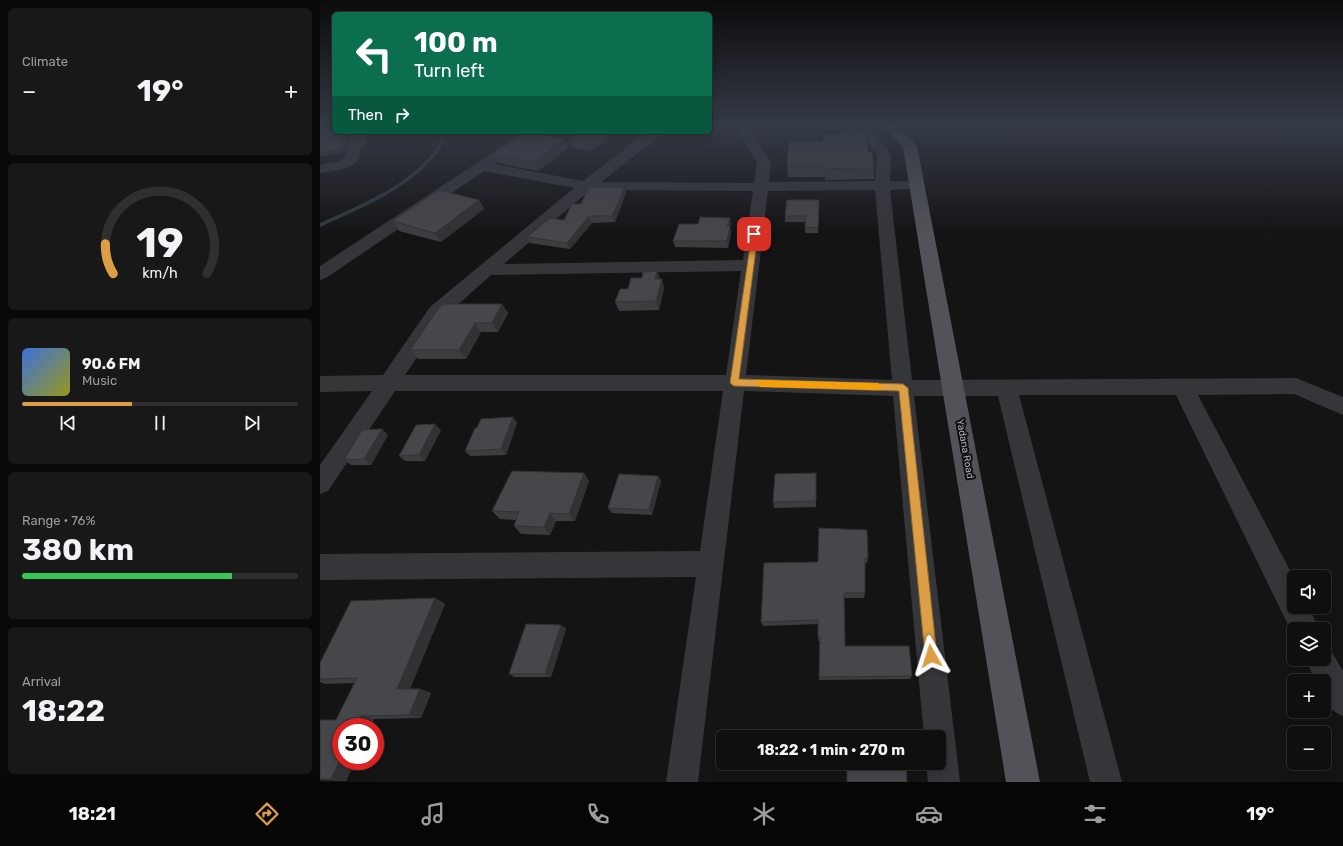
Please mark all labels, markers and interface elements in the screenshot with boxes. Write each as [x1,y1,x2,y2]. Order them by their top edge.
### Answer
text: 100 m [414,26,498,59]
icon: left [348,28,400,80]
text: Climate [22,54,68,69]
text: Turn left [414,60,484,82]
text: 19° [137,73,184,109]
text: − [22,78,36,105]
text: + [284,78,298,105]
icon: right [391,104,413,126]
text: Then [348,106,383,124]
pin [737,217,771,251]
text: 19 [136,218,184,267]
icon: arrive [743,223,765,245]
text: km/h [142,265,178,282]
text: 90.6 FM [82,355,141,373]
text: Music [82,373,117,388]
icon: previous [57,412,79,434]
icon: pause [149,412,171,434]
icon: next [241,412,263,434]
street label: Yadana Road [954,418,976,480]
text: Range · 76% [22,513,95,528]
text: 380 km [22,532,134,568]
map controls [1287,570,1331,770]
button: sound [1287,570,1331,614]
button: layers [1287,622,1331,666]
position arrow [910,635,952,677]
text: Arrival [22,674,61,689]
button: + [1287,674,1331,718]
text: 18:22 [22,693,105,729]
speed limit sign: 30 [332,718,384,770]
button: − [1287,726,1331,770]
text: 18:22 · 1 min · 270 m [757,741,905,759]
icon: directions [253,800,281,828]
icon: music [419,800,447,828]
icon: phone [584,800,612,828]
icon: climate [750,800,778,828]
icon: car [915,800,943,828]
icon: filters [1081,800,1109,828]
text: 18:21 [69,803,116,825]
text: 19° [1246,803,1274,825]

